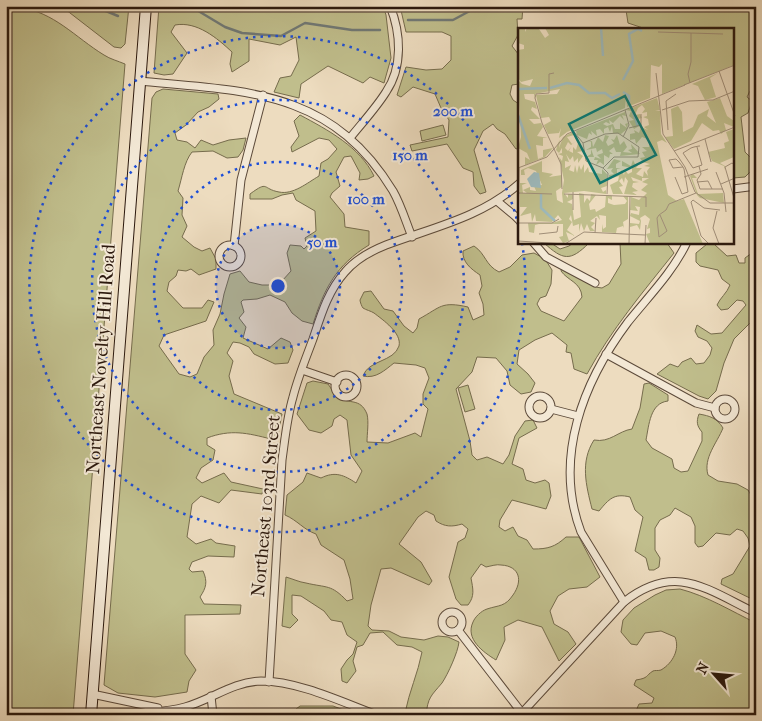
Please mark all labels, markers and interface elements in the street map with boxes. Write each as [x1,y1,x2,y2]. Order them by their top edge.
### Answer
inset map [518,28,734,244]
text: 200 m [433,102,473,120]
text: 150 m [392,146,428,164]
text: 100 m [347,190,385,208]
text: 50 m [307,233,338,251]
street label: Northeast Novelty Hill Road [82,243,120,475]
centre of rings [269,277,287,295]
street label: Northeast 103rd Street [247,414,285,598]
north arrow [690,648,740,698]
text: N [693,659,713,677]

